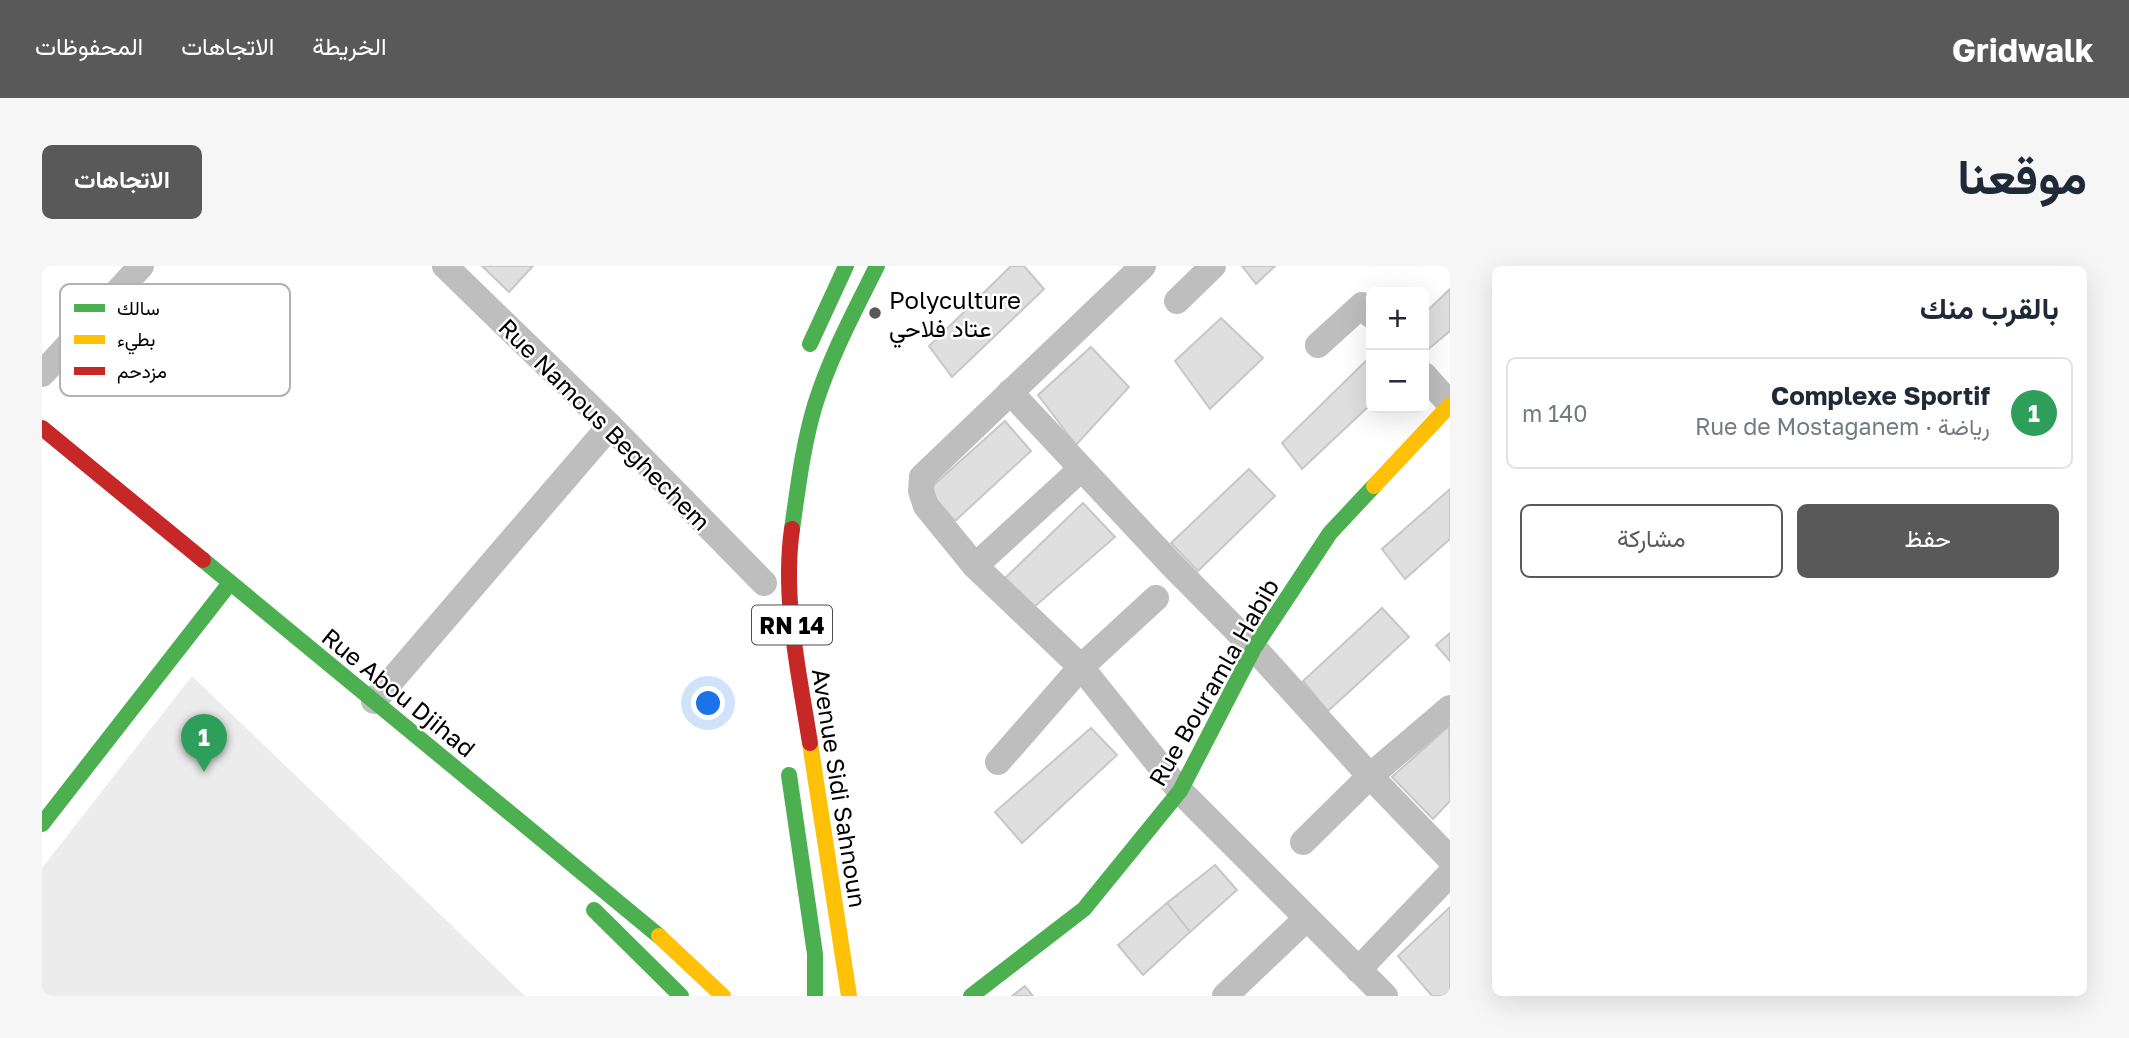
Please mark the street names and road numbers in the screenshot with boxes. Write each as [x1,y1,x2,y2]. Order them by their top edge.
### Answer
street label: Rue Namous Beghechem [493,312,717,536]
street label: Rue Bouramla Habib [1142,573,1284,791]
road number: RN 14 [752,606,832,644]
street label: Rue Abou Djihad [317,621,481,763]
street label: Avenue Sidi Sahnoun [807,666,873,910]

